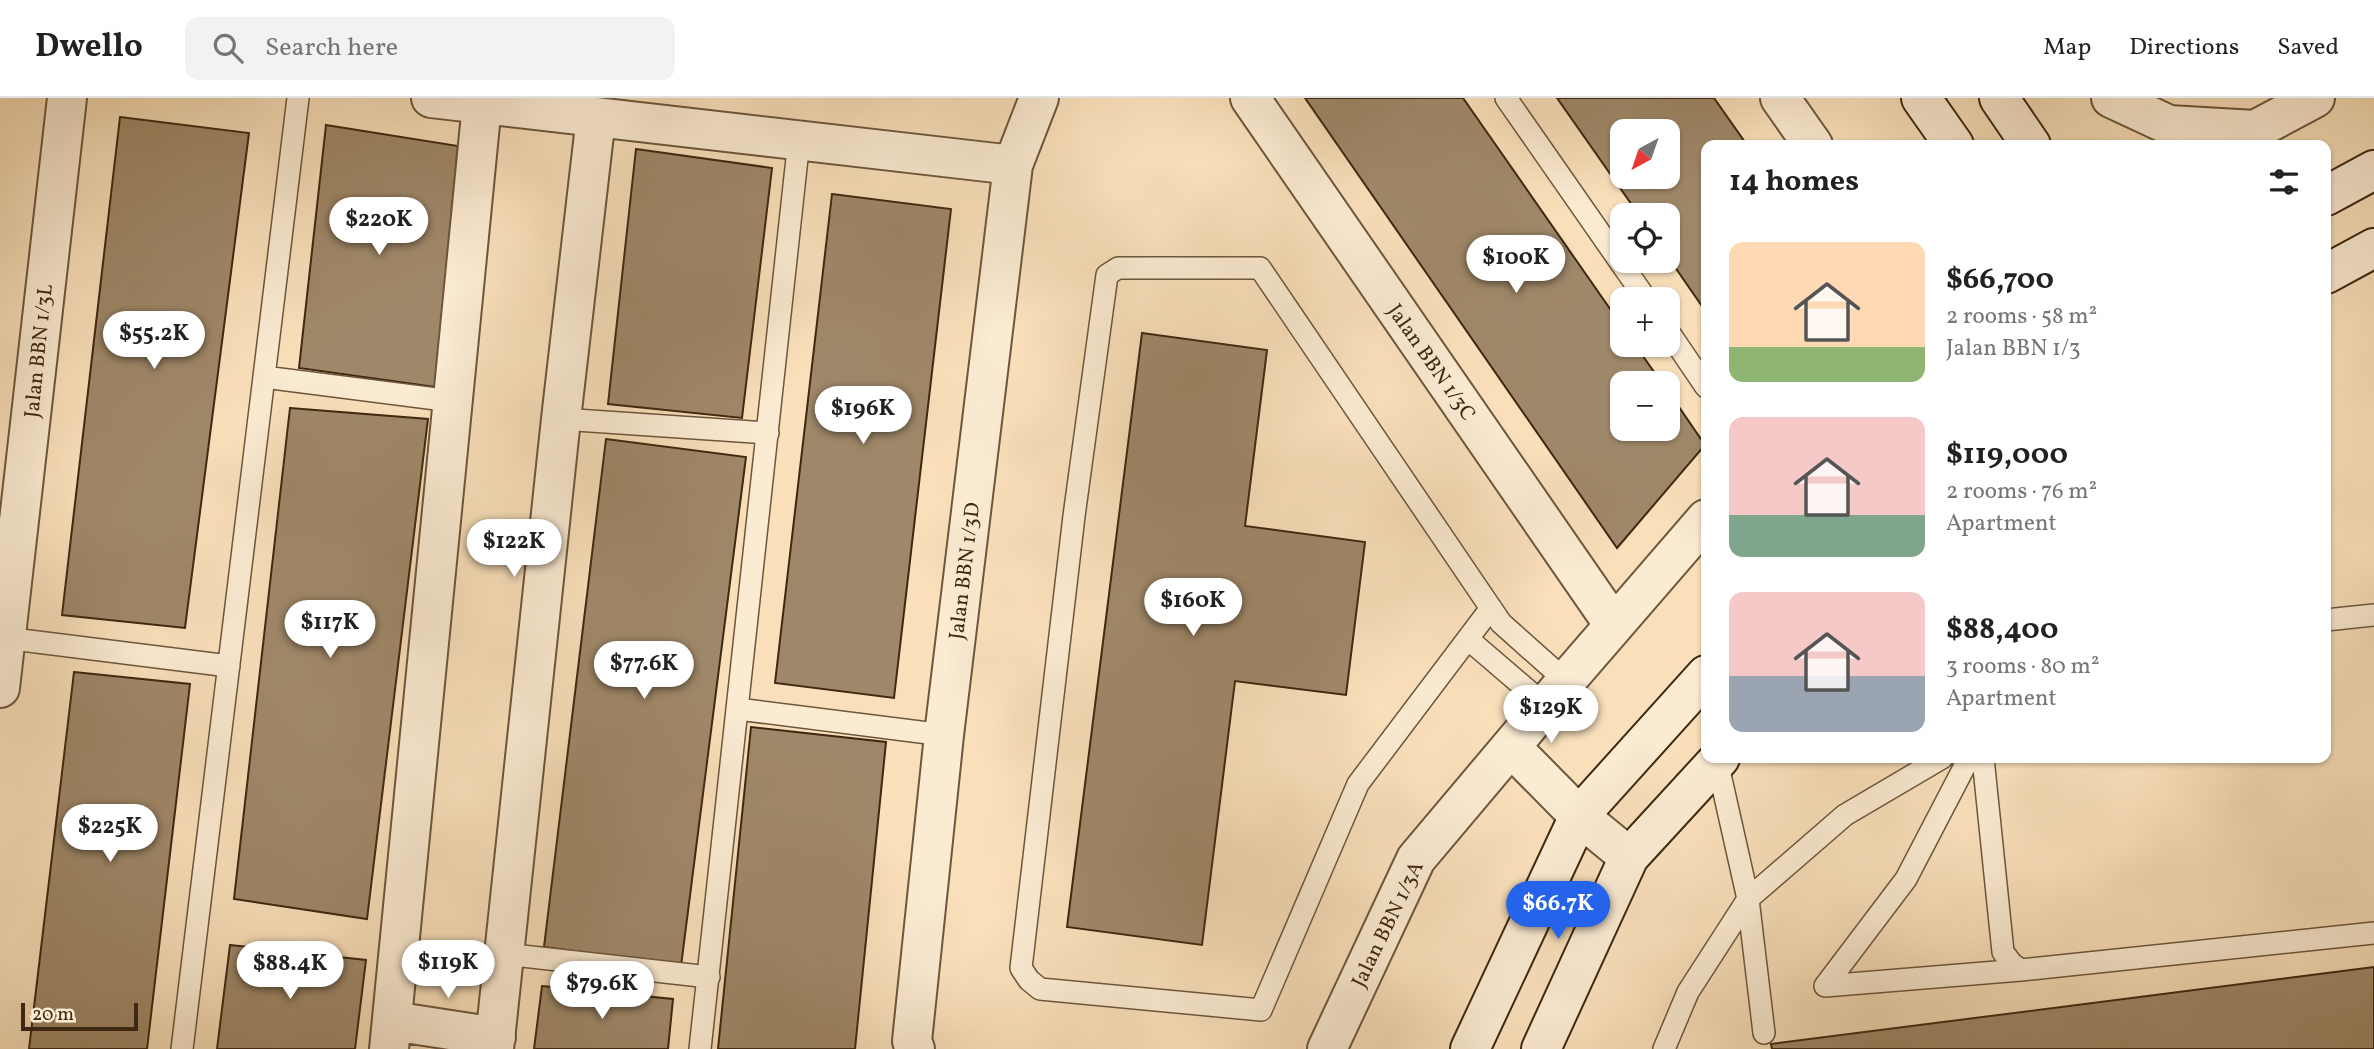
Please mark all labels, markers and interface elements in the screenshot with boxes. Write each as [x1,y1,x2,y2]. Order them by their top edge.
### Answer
search box [185,17,675,80]
text: Dwello [35,25,143,71]
icon: search [209,29,247,67]
text: Search here [265,30,398,66]
text: Map [2043,31,2091,65]
text: Directions [2129,31,2239,65]
text: Saved [2277,31,2339,65]
north arrow [1610,119,1680,189]
map controls [1610,119,1680,441]
text: 14 homes [1729,161,1859,203]
icon: filters [2265,163,2303,201]
pin: $220K [330,198,428,257]
button: locate [1610,203,1680,273]
text: $220K [345,204,413,236]
pin: $100K [1467,236,1565,295]
text: $100K [1482,242,1550,274]
text: $66,700 [1946,259,2054,301]
icon: home [1785,270,1869,354]
street label: Jalan BBN 1/3L [18,283,61,420]
button: + [1610,287,1680,357]
street label: Jalan BBN 1/3C [1380,299,1482,427]
text: 2 rooms · 58 m² [1946,301,2097,333]
pin: $55.2K [97,312,211,371]
text: $55.2K [119,318,189,350]
text: Jalan BBN 1/3 [1946,333,2080,365]
button: − [1610,371,1680,441]
pin: $196K [814,386,912,446]
text: $196K [831,393,895,425]
text: $119,000 [1946,434,2068,476]
icon: home [1785,445,1869,529]
text: 2 rooms · 76 m² [1946,476,2097,508]
street label: Jalan BBN 1/3D [943,501,988,641]
text: Apartment [1946,508,2057,540]
pin: $122K [465,519,563,579]
text: $122K [483,526,545,558]
pin: $160K [1144,578,1242,638]
text: $160K [1160,585,1226,617]
pin: $117K [281,601,379,660]
text: $117K [301,607,359,639]
text: $88,400 [1946,609,2058,651]
icon: home [1785,620,1869,704]
pin: $77.6K [587,642,701,701]
text: $77.6K [610,648,678,680]
text: 3 rooms · 80 m² [1946,651,2099,683]
text: Apartment [1946,683,2057,715]
pin: $129K [1502,686,1600,745]
text: $129K [1519,692,1583,724]
pin: $225K [61,804,159,864]
text: $225K [78,811,142,843]
street label: Jalan BBN 1/3A [1345,856,1432,993]
pin: $66.7K [1501,882,1615,941]
text: $66.7K [1522,888,1594,920]
pin: $119K [399,940,497,1000]
pin: $88.4K [233,942,347,1001]
text: $119K [418,947,478,979]
text: $88.4K [253,948,327,980]
pin: $79.6K [545,962,659,1021]
text: $79.6K [566,968,638,1000]
scale bar [21,1000,138,1032]
text: 20 m [32,1002,74,1028]

